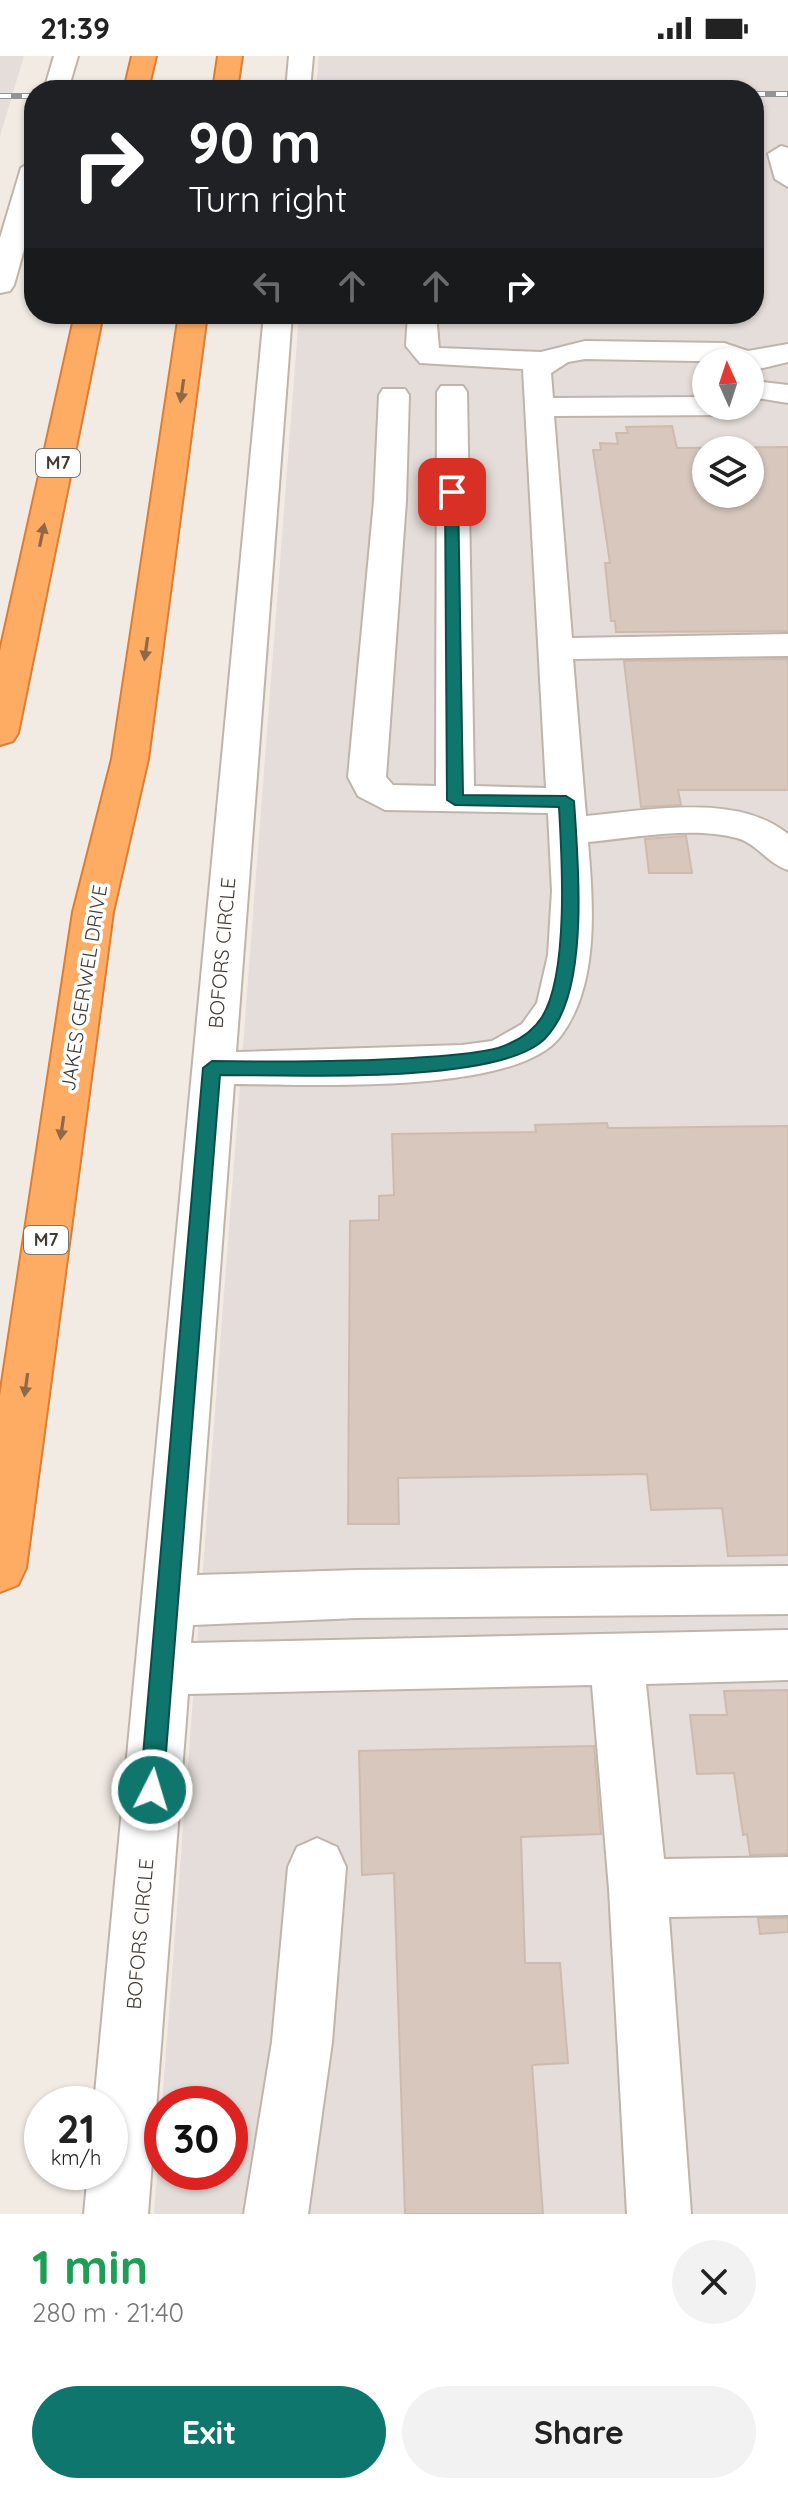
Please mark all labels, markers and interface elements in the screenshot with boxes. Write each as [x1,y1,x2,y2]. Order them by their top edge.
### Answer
text: 21:39 [40,9,110,47]
text: 90 m [188,107,322,177]
icon: right [56,112,160,216]
text: Turn right [188,176,347,221]
icon: left [246,264,290,308]
icon: ahead [330,264,374,308]
icon: ahead [414,264,458,308]
icon: right [498,264,542,308]
north arrow [692,348,764,420]
map controls [692,348,764,508]
one-way arrow [175,379,188,404]
button: layers [692,436,764,508]
road number: M7 [36,449,80,477]
pin [418,458,486,526]
icon: arrive [430,470,474,514]
one-way arrow [37,522,49,547]
one-way arrow [139,637,152,662]
street label: BOFORS CIRCLE [202,877,241,1029]
street label: JAKES GERWEL DRIVE [55,883,112,1093]
one-way arrow [55,1115,68,1140]
road number: M7 [24,1226,68,1254]
one-way arrow [19,1373,32,1398]
position arrow [110,1748,194,1832]
street label: BOFORS CIRCLE [120,1858,159,2010]
speed limit sign: 30 [144,2086,248,2190]
text: 21 [57,2103,95,2153]
text: km/h [51,2145,101,2170]
text: 1 min [32,2236,148,2296]
button: close [672,2240,756,2324]
text: 280 m · 21:40 [32,2296,184,2329]
button: Exit [32,2386,386,2478]
button: Share [402,2386,756,2478]

